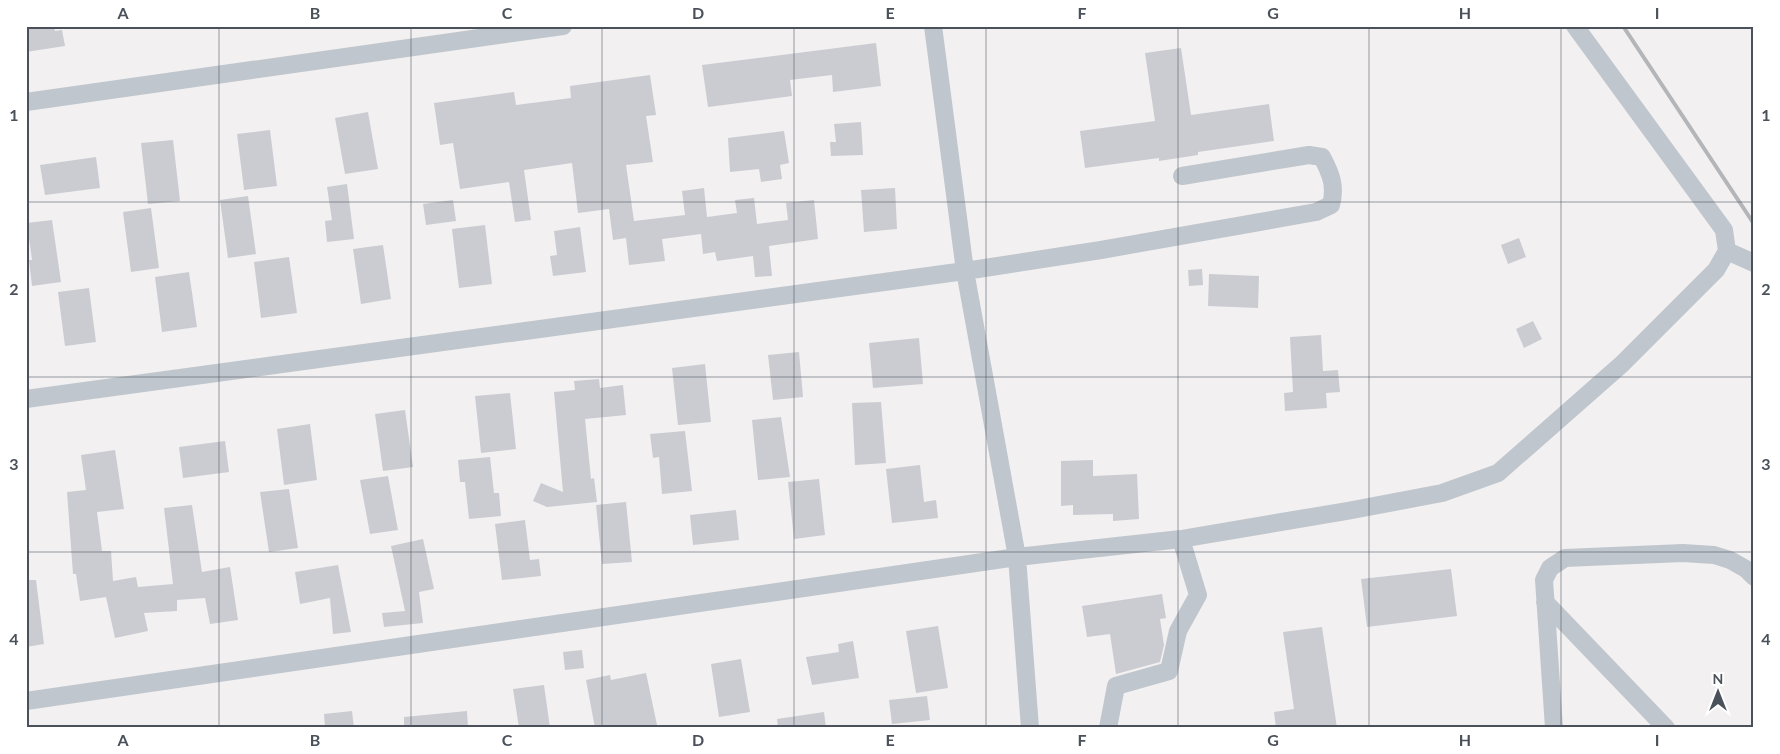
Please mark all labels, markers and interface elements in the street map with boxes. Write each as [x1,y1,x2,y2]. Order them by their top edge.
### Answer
text: A [116,3,129,22]
text: B [310,3,320,22]
text: C [502,3,513,22]
text: D [692,3,704,22]
text: E [885,3,895,22]
text: F [1077,3,1087,22]
text: G [1267,3,1279,22]
text: H [1459,3,1471,22]
text: I [1655,3,1659,22]
text: 1 [9,105,19,124]
text: 1 [1761,105,1771,124]
text: 2 [9,279,19,298]
text: 2 [1761,279,1771,298]
text: 3 [9,454,19,473]
text: 3 [1761,454,1771,473]
text: 4 [9,629,19,648]
text: 4 [1761,629,1771,648]
north arrow [1692,666,1742,716]
text: N [1713,670,1723,687]
text: A [116,730,129,749]
text: B [310,730,320,749]
text: C [502,730,513,749]
text: D [692,730,704,749]
text: E [885,730,895,749]
text: F [1077,730,1087,749]
text: G [1267,730,1279,749]
text: H [1459,730,1471,749]
text: I [1655,730,1659,749]

